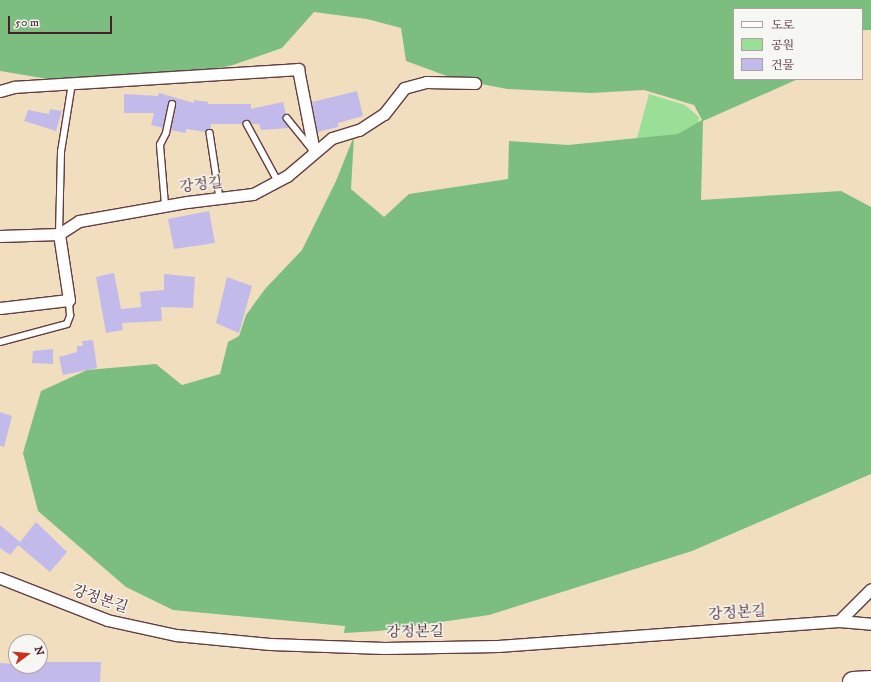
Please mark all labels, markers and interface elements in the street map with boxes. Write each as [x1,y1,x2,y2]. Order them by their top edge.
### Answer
scale bar [10,8,114,34]
legend [733,8,863,80]
text: 50 m [15,15,39,30]
text: 도로 [771,18,794,33]
text: 공원 [771,38,794,53]
text: 건물 [771,58,794,73]
street label: 강정길 [178,173,224,197]
street label: 강정본길 [70,581,130,617]
street label: 강정본길 [707,602,767,624]
street label: 강정본길 [386,622,444,642]
north arrow [8,634,48,674]
text: N [31,645,47,657]

